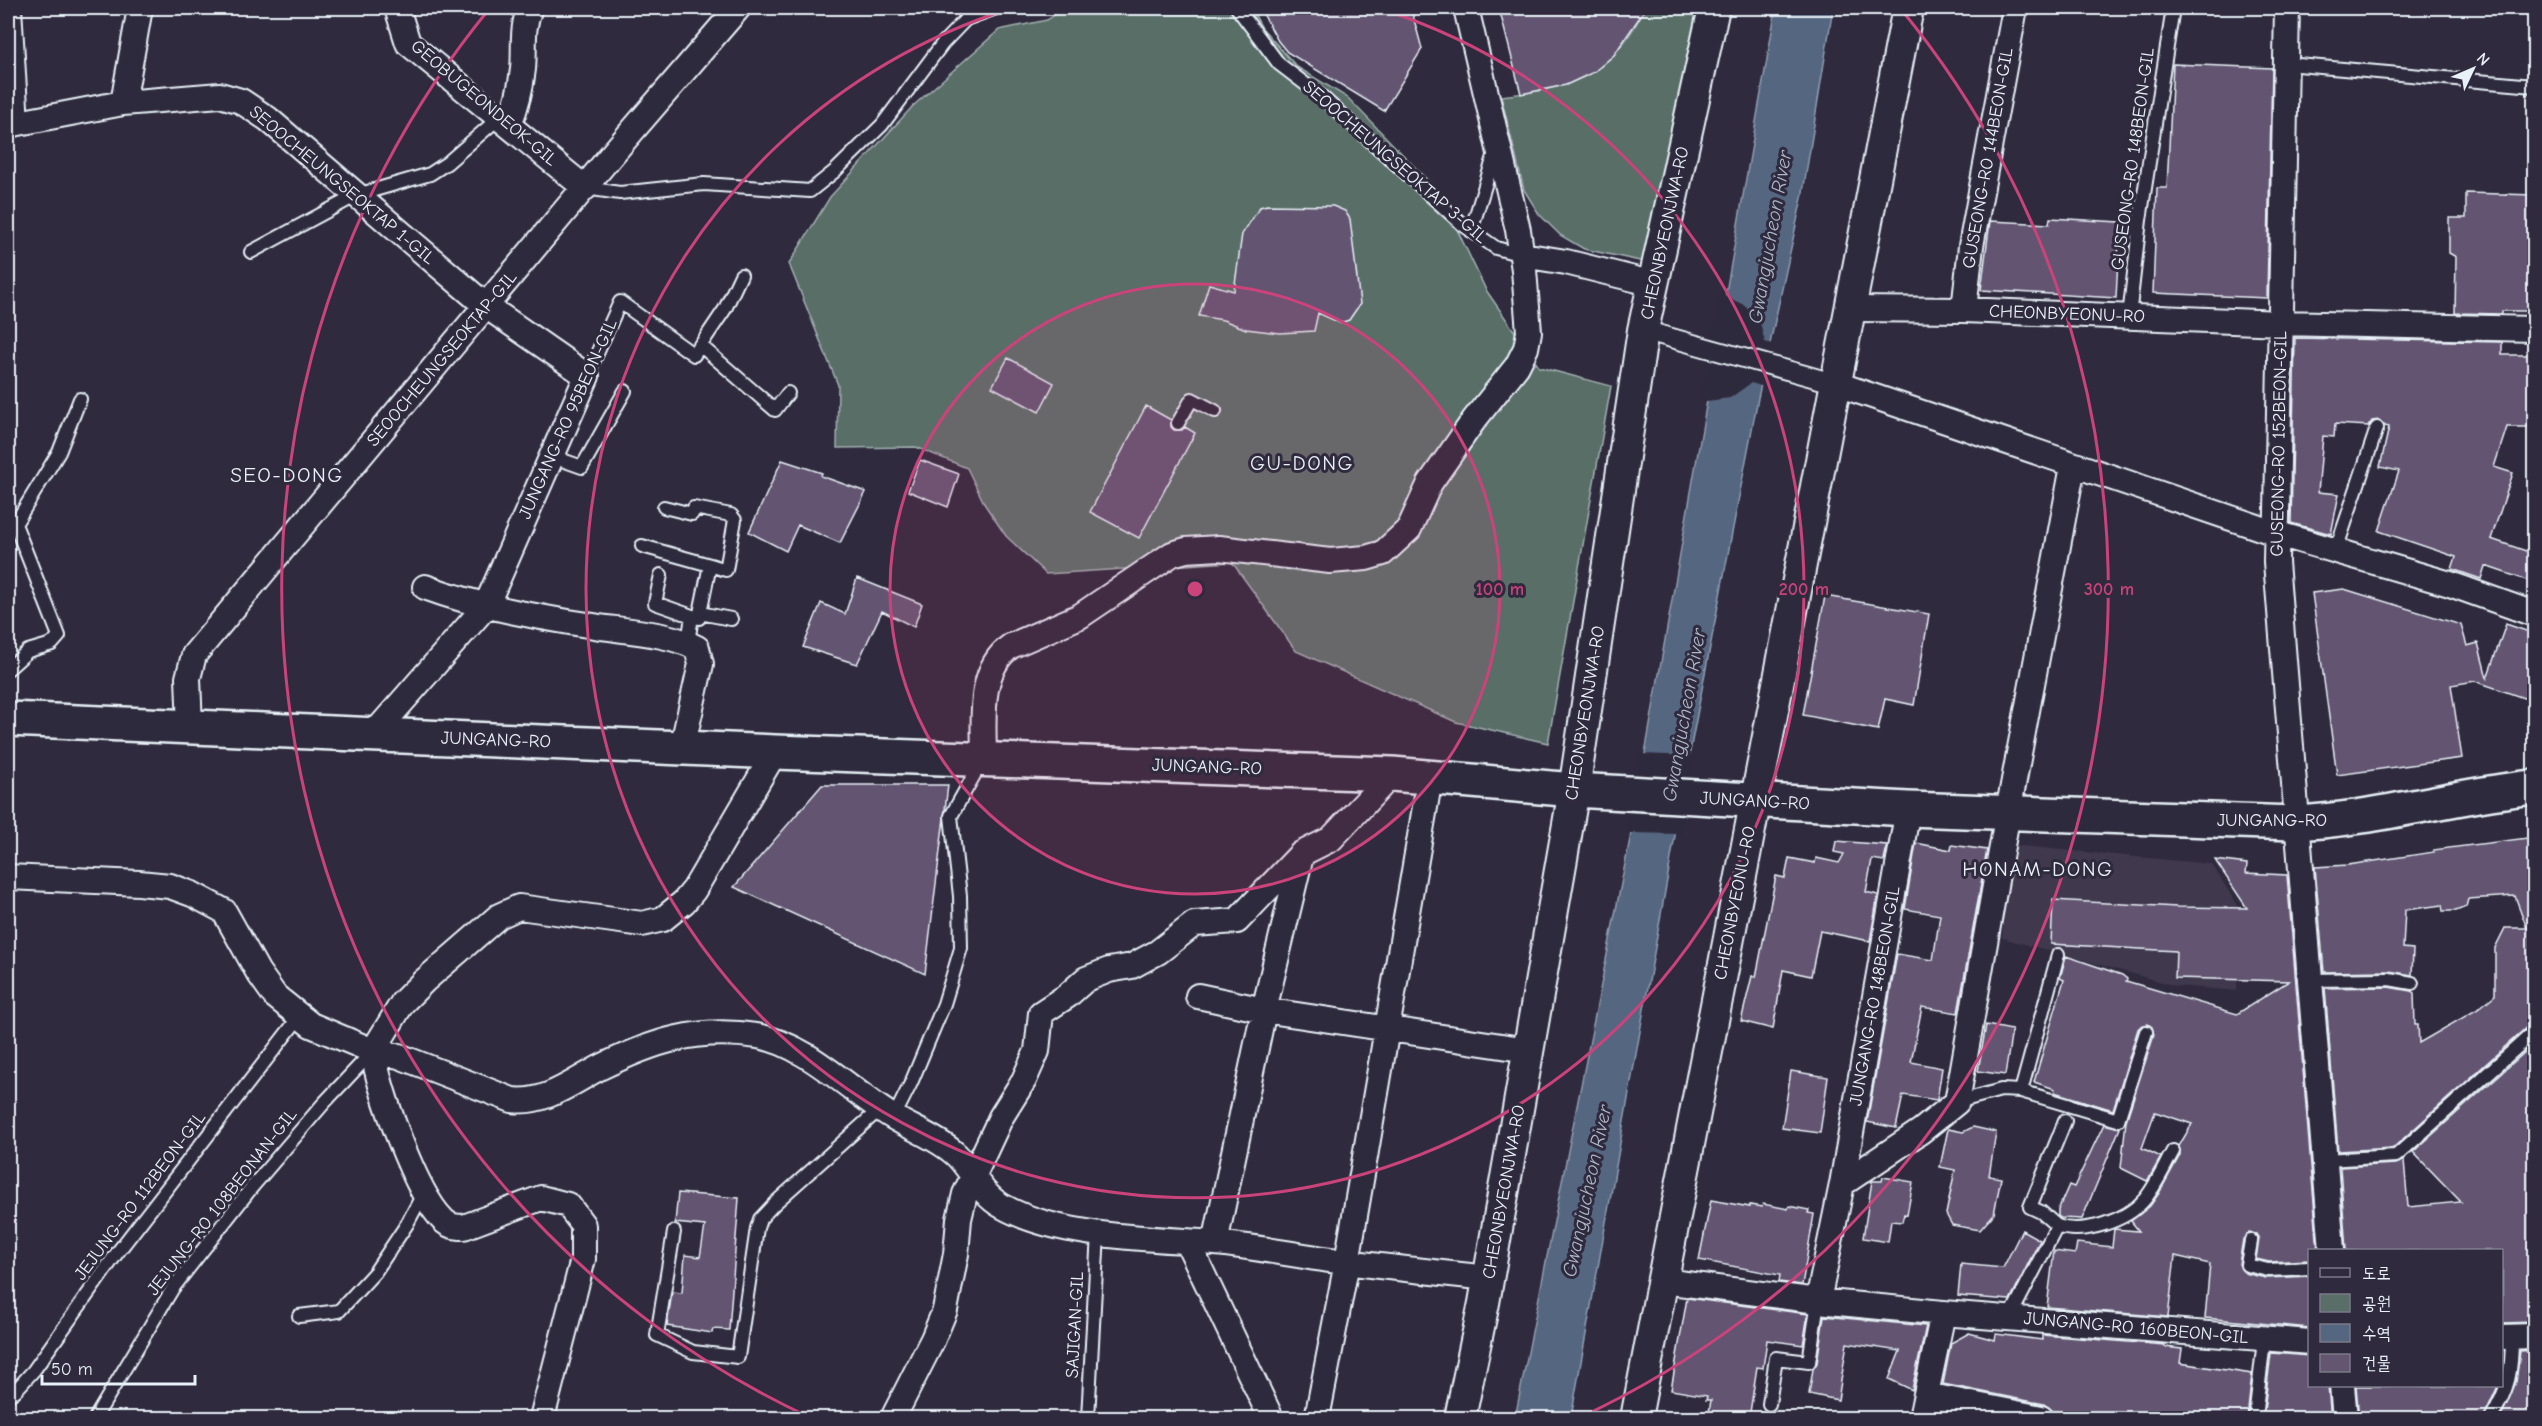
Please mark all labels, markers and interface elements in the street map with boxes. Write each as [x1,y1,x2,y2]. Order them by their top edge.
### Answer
street label: GEOBUGEONDEOK-GIL [406,36,562,170]
north arrow [2443,39,2503,99]
street label: GUSEONG-RO 144BEON-GIL [1958,46,2018,270]
street label: GUSEONG-RO 148BEON-GIL [2107,46,2159,272]
text: N [2473,49,2493,69]
street label: SEOOCHEUNGSEOKTAP 3-GIL [1298,76,1492,248]
street label: SEOOCHEUNGSEOKTAP 1-GIL [245,101,439,269]
street label: CHEONBYEONJWA-RO [1636,145,1694,321]
water label: Gwangjucheon River [1743,148,1797,325]
street label: SEOOCHEUNGSEOKTAP-GIL [363,267,521,451]
street label: CHEONBYEONU-RO [1989,301,2145,327]
street label: JUNGANG-RO 95BEON-GIL [514,316,622,522]
street label: GUSEONG-RO 152BEON-GIL [2267,331,2291,557]
district label: GU-DONG [1250,451,1354,475]
district label: SEO-DONG [230,463,344,487]
centre of rings [1185,579,1205,599]
text: 100 m [1476,579,1524,600]
text: 200 m [1779,579,1829,600]
text: 300 m [2084,579,2134,600]
street label: CHEONBYEONJWA-RO [1561,624,1609,802]
water label: Gwangjucheon River [1657,626,1711,803]
street label: JUNGANG-RO [441,728,551,752]
street label: JUNGANG-RO [1152,755,1262,779]
street label: JUNGANG-RO [1699,788,1811,814]
street label: JUNGANG-RO [2217,810,2327,831]
street label: CHEONBYEONU-RO [1710,824,1760,982]
district label: HONAM-DONG [1962,857,2114,881]
street label: JUNGANG-RO 148BEON-GIL [1845,885,1905,1107]
water label: Gwangjucheon River [1558,1102,1617,1279]
street label: CHEONBYEONJWA-RO [1478,1103,1530,1281]
street label: JEJUNG-RO 108BEONAN-GIL [143,1105,301,1299]
street label: JEJUNG-RO 112BEON-GIL [70,1108,210,1284]
legend [2308,1249,2503,1387]
text: 도로 [2362,1263,2391,1284]
street label: SAJIGAN-GIL [1062,1271,1088,1379]
text: 공원 [2362,1293,2391,1314]
street label: JUNGANG-RO 160BEON-GIL [2023,1308,2249,1348]
text: 수역 [2362,1323,2391,1344]
scale bar [42,1348,195,1386]
text: 건물 [2362,1353,2391,1374]
text: 50 m [51,1359,93,1380]

